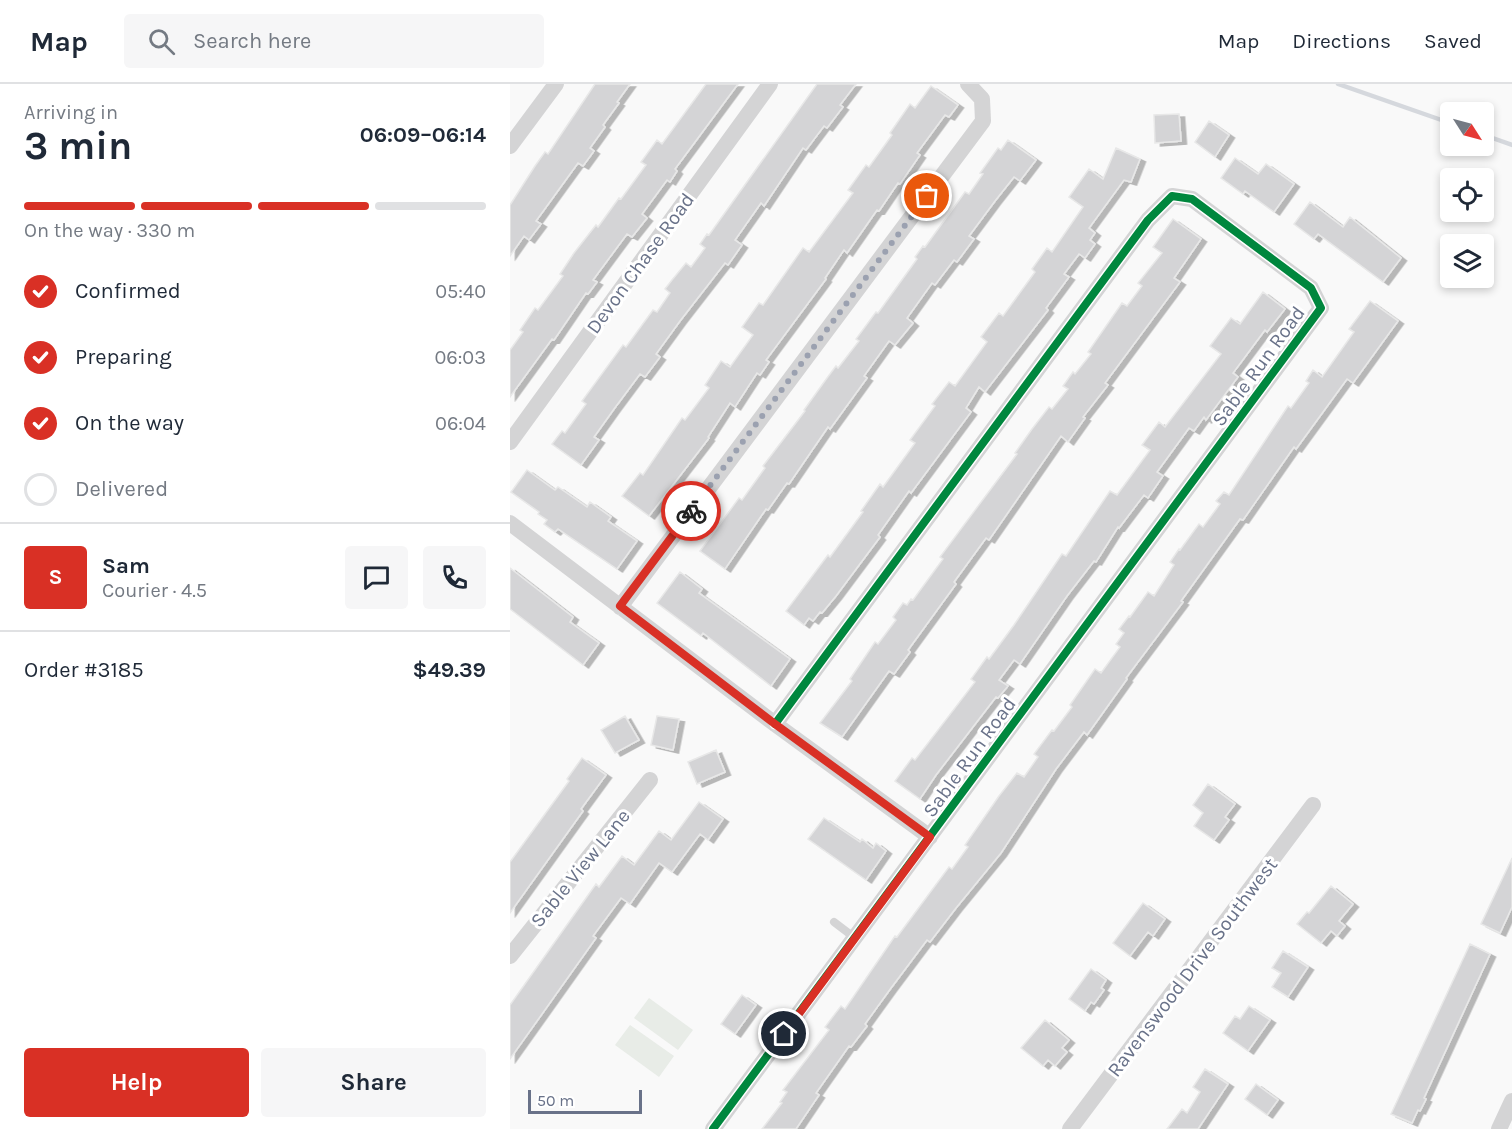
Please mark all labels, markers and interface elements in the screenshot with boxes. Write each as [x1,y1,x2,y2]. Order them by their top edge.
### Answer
search box [124,14,544,68]
text: Map [30,25,88,58]
icon: search [145,25,178,58]
text: Search here [193,28,311,54]
text: Map [1218,29,1259,53]
text: Directions [1292,29,1391,53]
text: Saved [1424,29,1482,53]
text: Arriving in [24,101,118,124]
north arrow [1440,102,1494,156]
map controls [1440,102,1494,288]
text: 06:09–06:14 [360,122,486,148]
text: 3 min [24,123,132,169]
button: locate [1440,168,1494,222]
pin [901,170,952,221]
icon: bag [910,179,943,212]
street label: Devon Chase Road [582,189,699,338]
text: On the way · 330 m [24,219,195,242]
button: layers [1440,234,1494,288]
icon: check [24,275,57,308]
text: Confirmed [75,278,181,304]
text: 05:40 [435,280,486,303]
street label: Sable Run Road [1207,302,1310,431]
icon: check [24,341,57,374]
text: Preparing [75,344,172,370]
text: 06:03 [434,346,486,369]
icon: check [24,407,57,440]
text: On the way [75,410,184,436]
text: 06:04 [435,412,486,435]
text: Delivered [75,476,168,502]
courier [661,481,721,541]
icon: bike [675,495,708,528]
button: chat [345,546,408,609]
button: phone [423,546,486,609]
text: Sam [102,553,150,579]
text: S [48,564,63,590]
text: Courier · 4.5 [102,579,207,602]
text: Order #3185 [24,657,144,683]
text: $49.39 [412,657,486,683]
street label: Sable Run Road [918,693,1021,822]
street label: Sable View Lane [526,805,635,932]
street label: Ravenswood Drive Southwest [1103,853,1283,1081]
pin [758,1008,809,1059]
icon: home [767,1017,800,1050]
button: Help [24,1048,249,1117]
button: Share [261,1048,486,1117]
scale bar [528,1087,642,1114]
text: 50 m [537,1091,574,1110]

